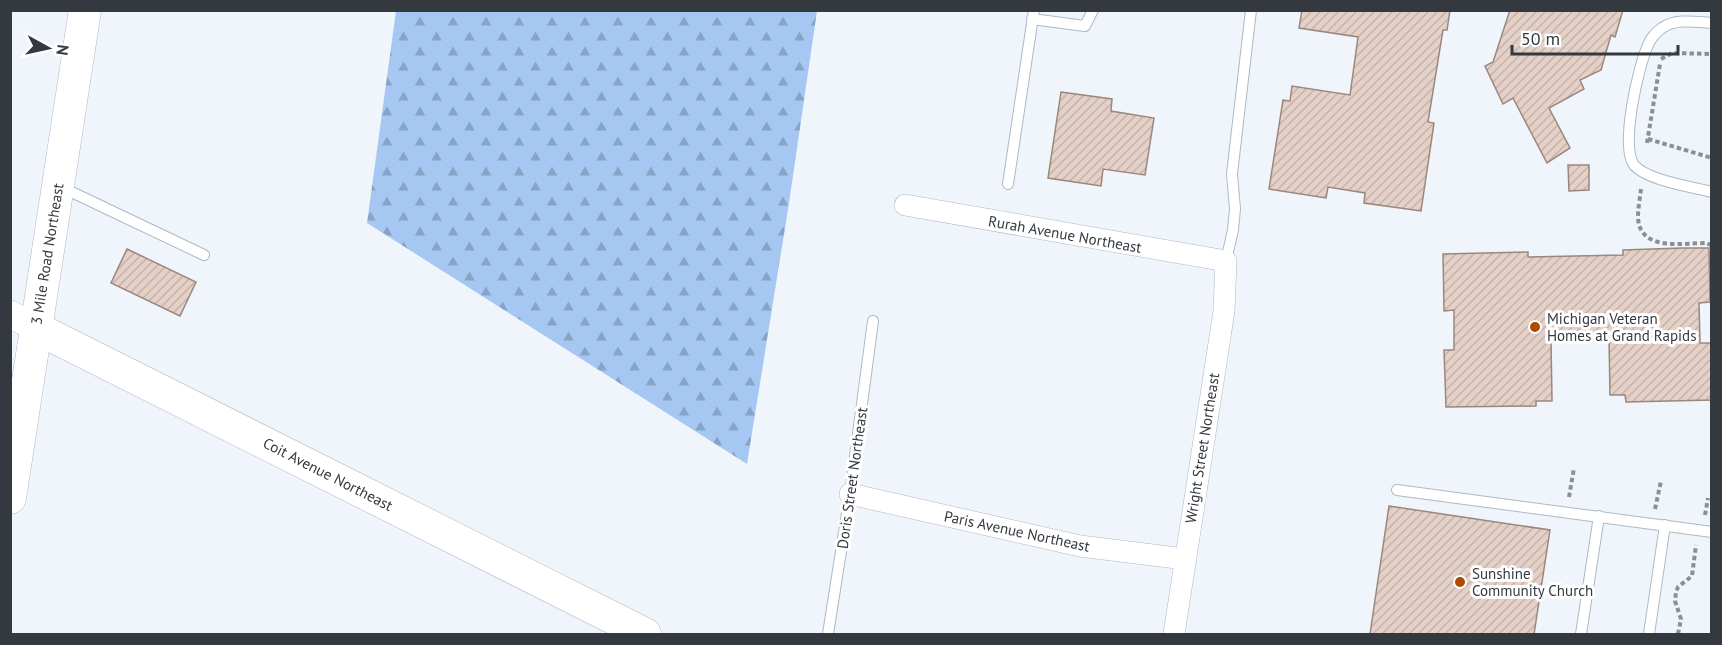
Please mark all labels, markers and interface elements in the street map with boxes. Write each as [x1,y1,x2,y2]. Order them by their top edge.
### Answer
north arrow [18,18,78,78]
scale bar [1512,18,1678,56]
text: 50 m [1521,27,1560,50]
text: N [52,43,73,57]
street label: 3 Mile Road Northeast [26,182,68,326]
street label: Rurah Avenue Northeast [987,211,1143,257]
place label: Michigan Veteran Homes at Grand Rapids [1547,309,1697,345]
marker: Michigan Veteran Homes at Grand Rapids [1528,320,1542,334]
street label: Wright Street Northeast [1181,371,1223,525]
street label: Doris Street Northeast [833,406,871,550]
street label: Coit Avenue Northeast [260,433,396,515]
street label: Paris Avenue Northeast [942,506,1092,556]
place label: Sunshine Community Church [1472,564,1593,600]
marker: Sunshine Community Church [1453,575,1467,589]

